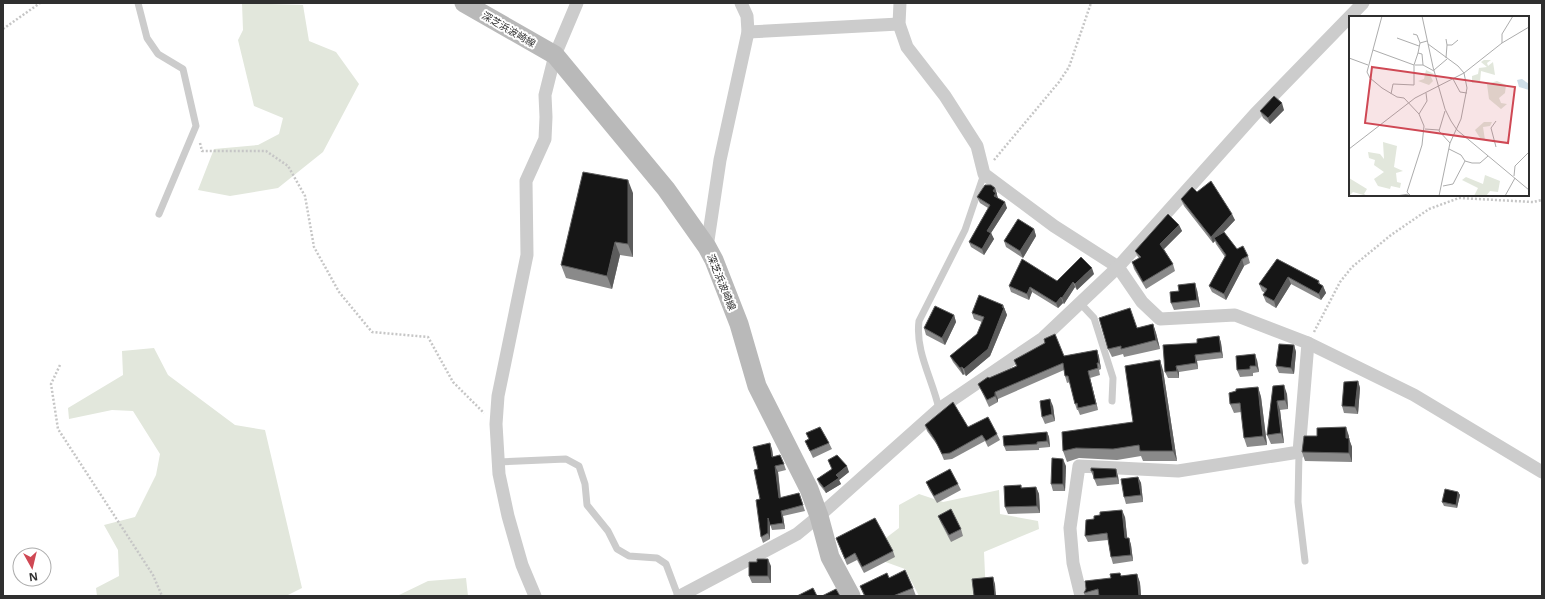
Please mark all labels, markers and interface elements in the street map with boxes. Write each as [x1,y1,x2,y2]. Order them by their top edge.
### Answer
street label: 深芝浜波崎線 [480,8,538,50]
inset map [1349,16,1529,196]
street label: 深芝浜波崎線 [704,252,740,312]
north arrow [12,547,52,587]
text: N [28,569,39,585]

